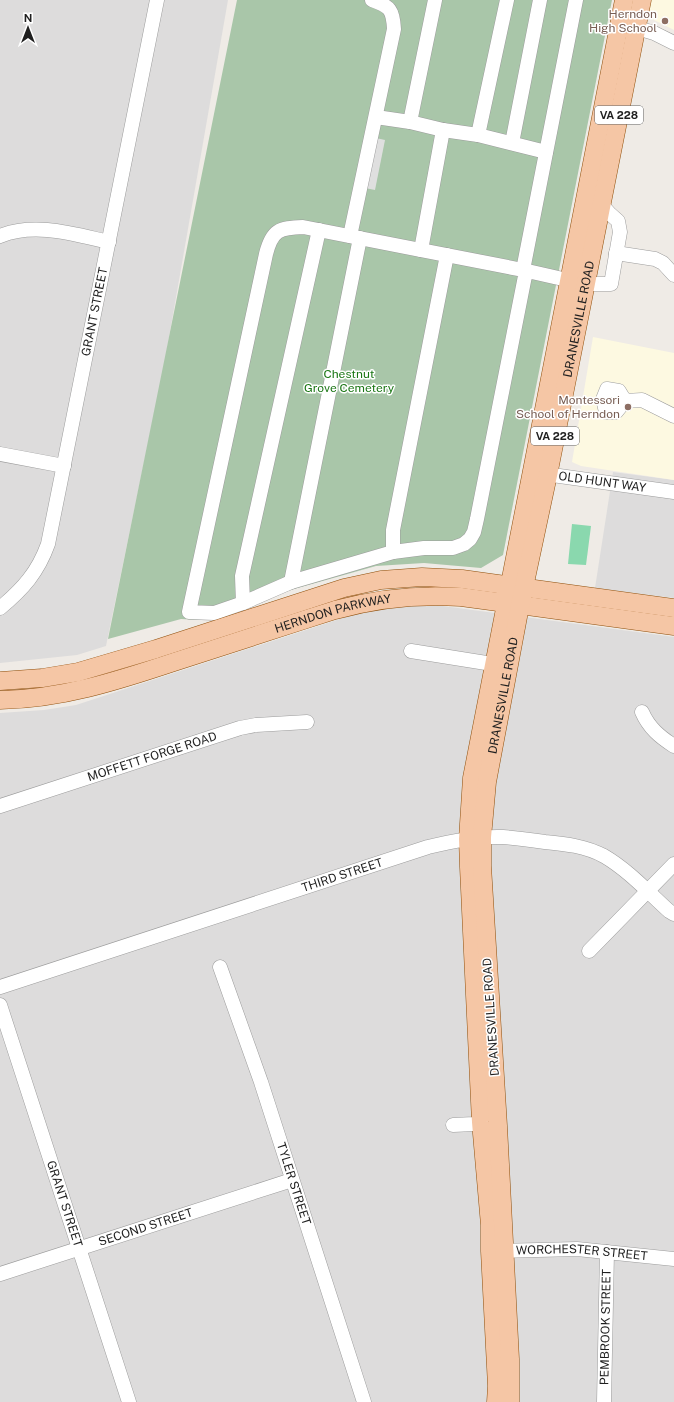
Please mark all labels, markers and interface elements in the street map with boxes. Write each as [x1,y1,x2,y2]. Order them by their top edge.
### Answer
place label: Herndon High School [589,7,657,35]
north arrow [8,8,48,48]
text: N [24,12,32,24]
marker: Herndon High School [660,16,670,26]
road number: VA 228 [595,106,643,124]
street label: DRANESVILLE ROAD [560,260,597,379]
street label: GRANT STREET [79,266,110,357]
park label: Chestnut Grove Cemetery [304,367,395,395]
place label: Montessori School of Herndon [516,393,620,421]
marker: Montessori School of Herndon [623,402,633,412]
road number: VA 228 [531,427,579,445]
street label: OLD HUNT WAY [558,469,648,495]
street label: HERNDON PARKWAY [273,592,392,636]
street label: DRANESVILLE ROAD [485,636,521,755]
street label: MOFFETT FORGE ROAD [86,729,219,784]
street label: THIRD STREET [300,855,385,895]
street label: DRANESVILLE ROAD [480,958,502,1076]
street label: TYLER STREET [274,1141,314,1227]
street label: GRANT STREET [44,1159,85,1249]
street label: SECOND STREET [97,1205,195,1249]
street label: WORCHESTER STREET [516,1242,648,1263]
street label: PEMBROOK STREET [597,1269,614,1385]

